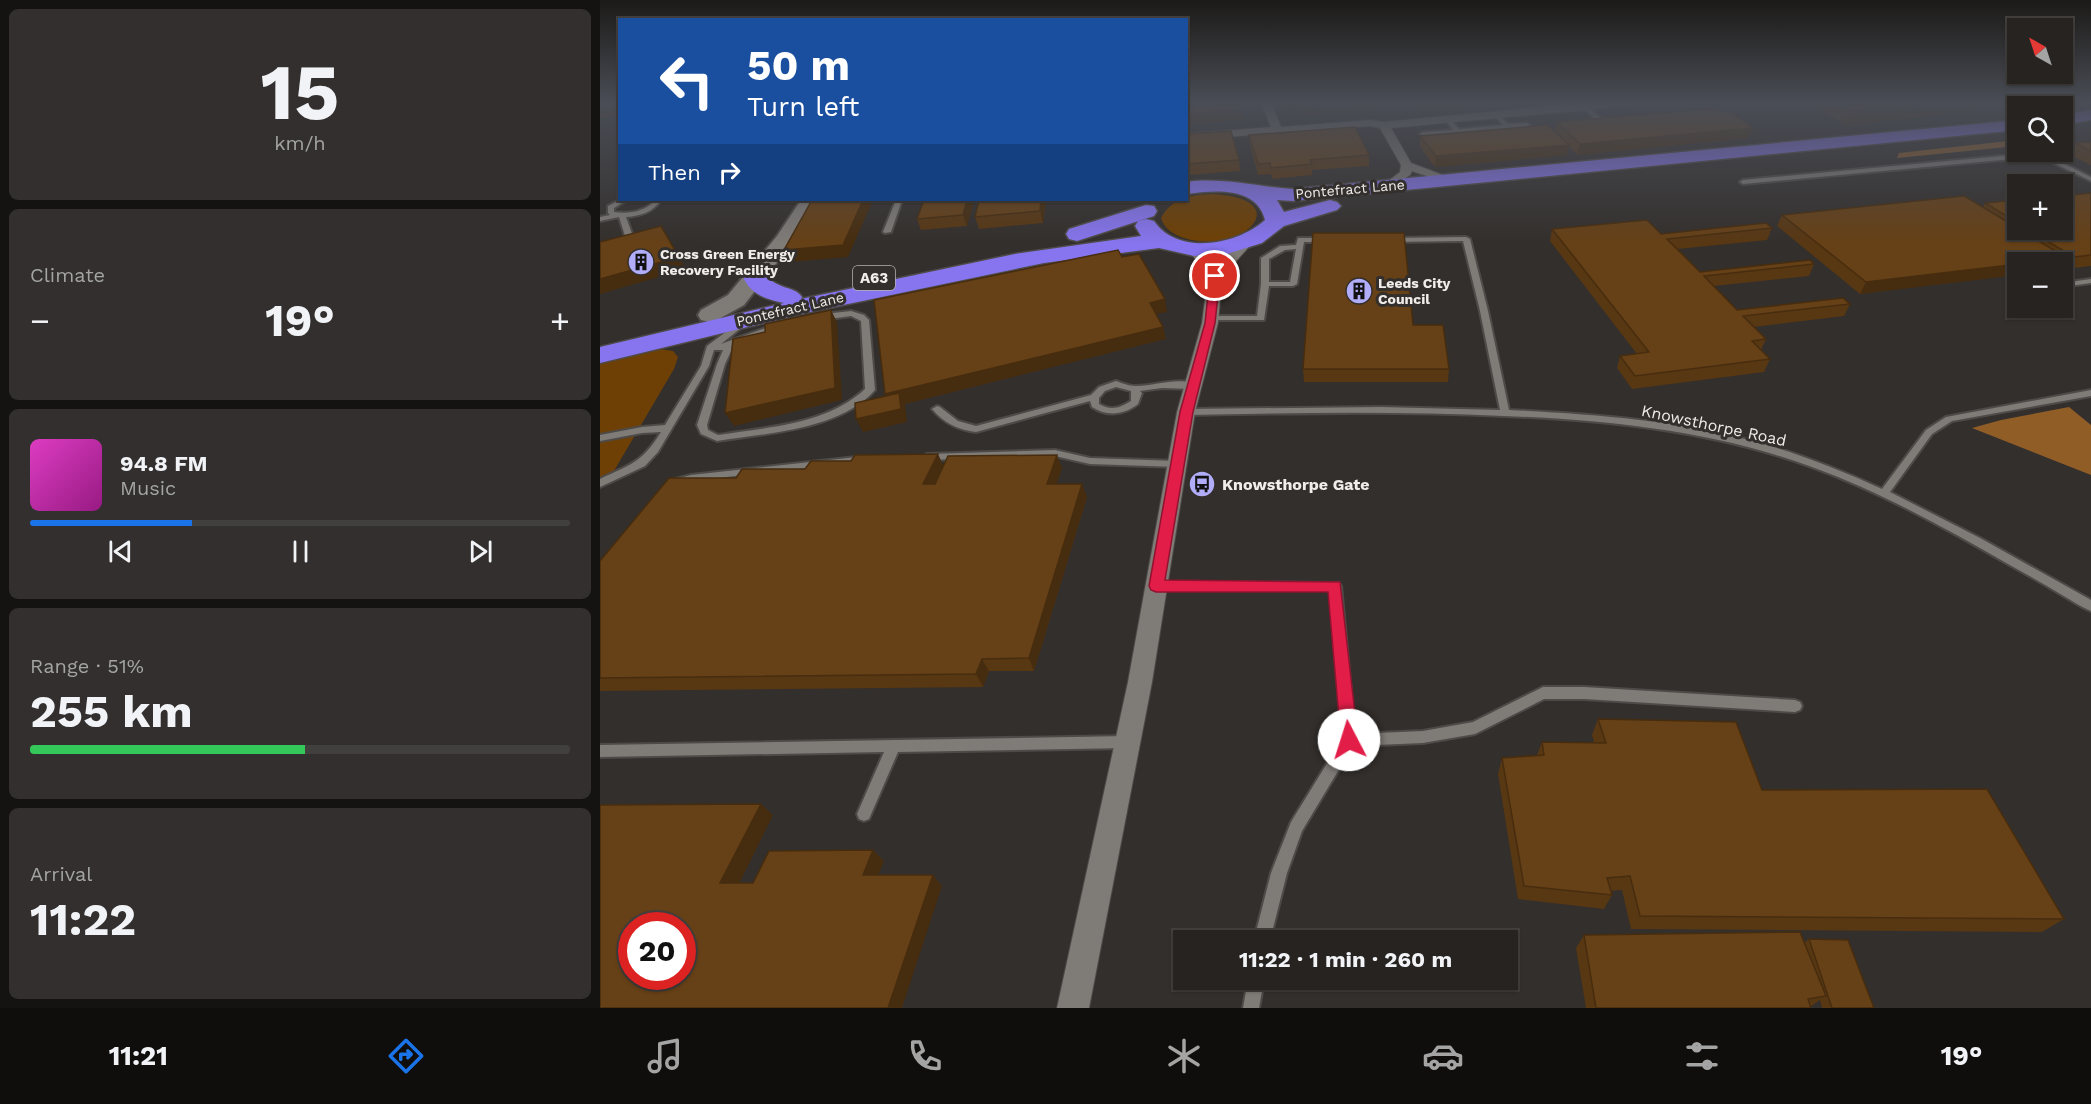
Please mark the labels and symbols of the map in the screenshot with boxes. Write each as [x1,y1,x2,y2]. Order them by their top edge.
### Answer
north arrow [2007,18,2073,84]
street label: Pontefract Lane [1295,176,1405,202]
place label: Cross Green Energy Recovery Facility [660,246,795,278]
building icon: Cross Green Energy Recovery Facility [626,247,656,277]
pin [1189,250,1240,301]
road number: A63 [853,266,895,290]
place label: Leeds City Council [1378,275,1451,307]
building icon: Leeds City Council [1344,276,1374,306]
street label: Pontefract Lane [735,289,845,329]
street label: Knowsthorpe Road [1640,401,1788,450]
bus stop icon: Knowsthorpe Gate [1187,469,1217,499]
place label: Knowsthorpe Gate [1222,475,1369,494]
position arrow [1317,708,1381,772]
speed limit sign: 20 [618,912,696,990]

